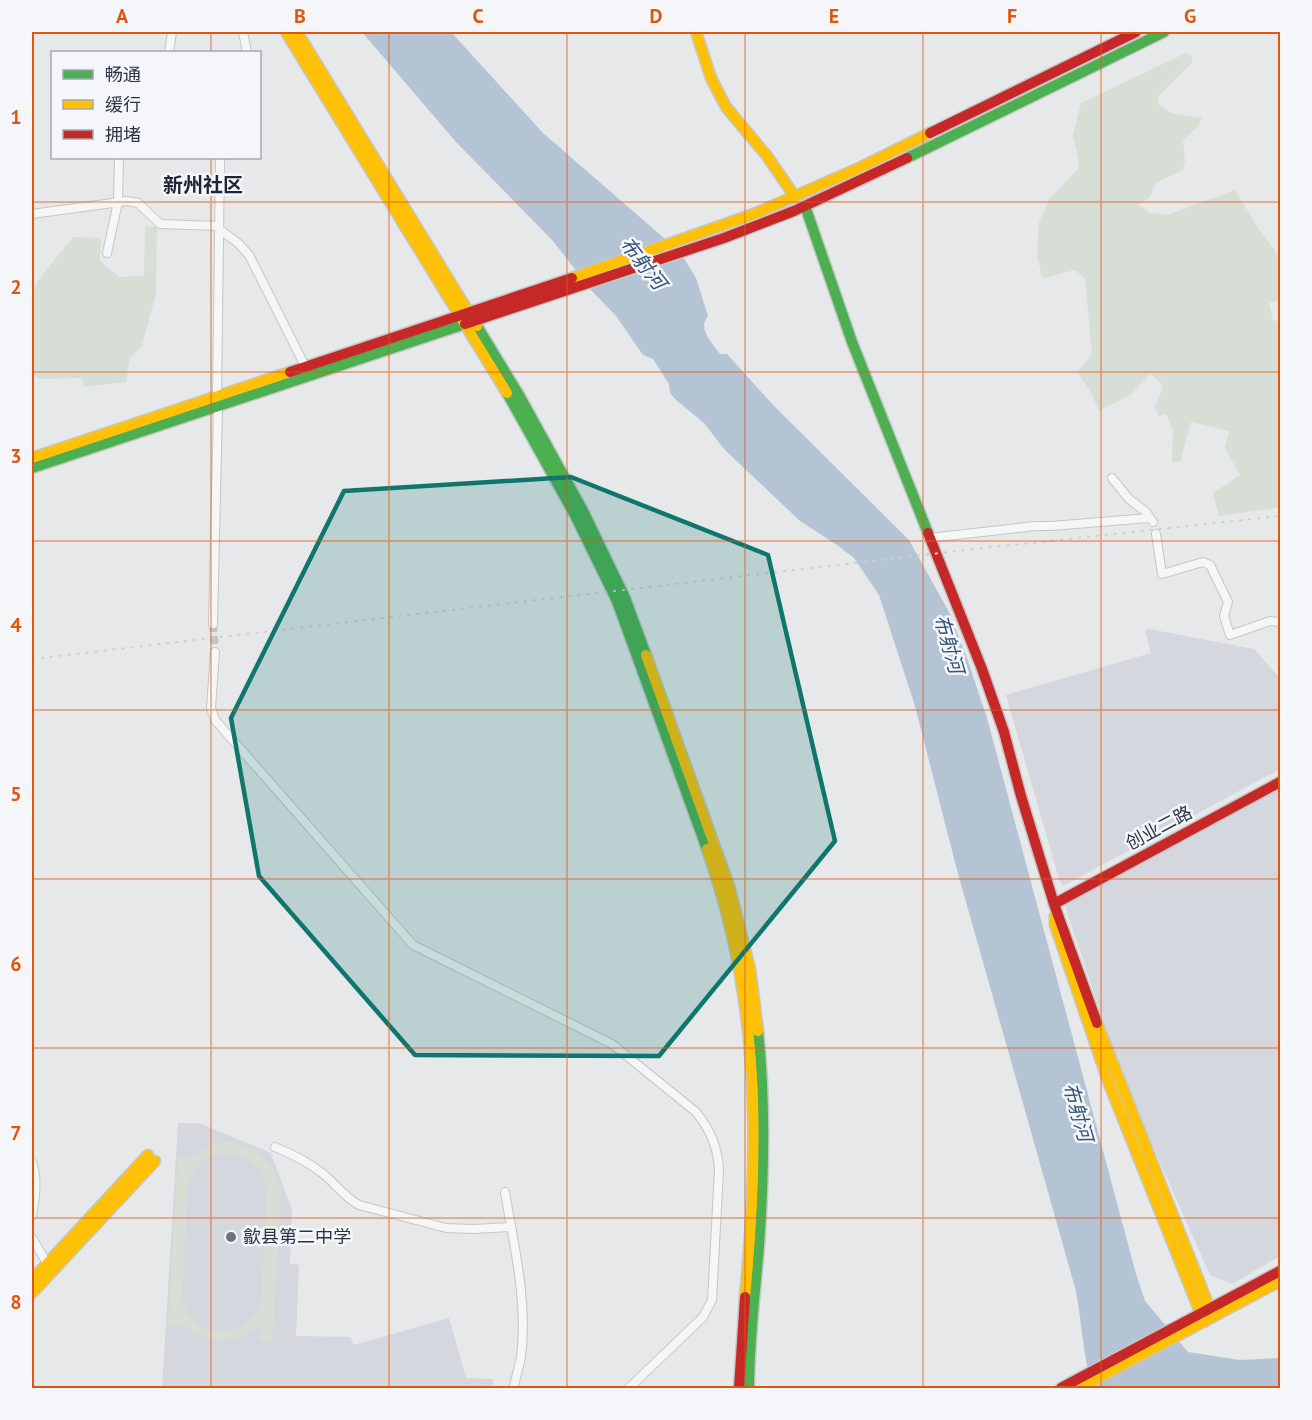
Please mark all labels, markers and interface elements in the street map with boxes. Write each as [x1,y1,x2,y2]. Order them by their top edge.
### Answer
text: A [116,3,129,29]
text: B [294,3,306,29]
text: C [472,3,484,29]
text: D [650,3,663,29]
text: E [829,3,839,29]
text: F [1007,3,1017,29]
text: G [1184,3,1196,29]
legend [51,51,261,159]
text: 畅通 [105,63,141,86]
text: 缓行 [105,93,141,116]
text: 1 [10,104,22,130]
text: 拥堵 [105,123,141,146]
district label: 新州社区 [163,172,243,198]
water label: 布射河 [614,231,674,298]
text: 2 [10,274,22,300]
text: 3 [10,443,22,469]
text: 4 [10,612,22,638]
water label: 布射河 [928,612,971,680]
text: 5 [10,781,22,807]
street label: 创业二路 [1122,801,1196,855]
text: 6 [10,951,22,977]
water label: 布射河 [1057,1080,1100,1148]
text: 7 [10,1120,22,1146]
place label: 歙县第二中学 [243,1225,351,1248]
marker: 歙县第二中学 [224,1230,238,1244]
text: 8 [10,1289,22,1315]

